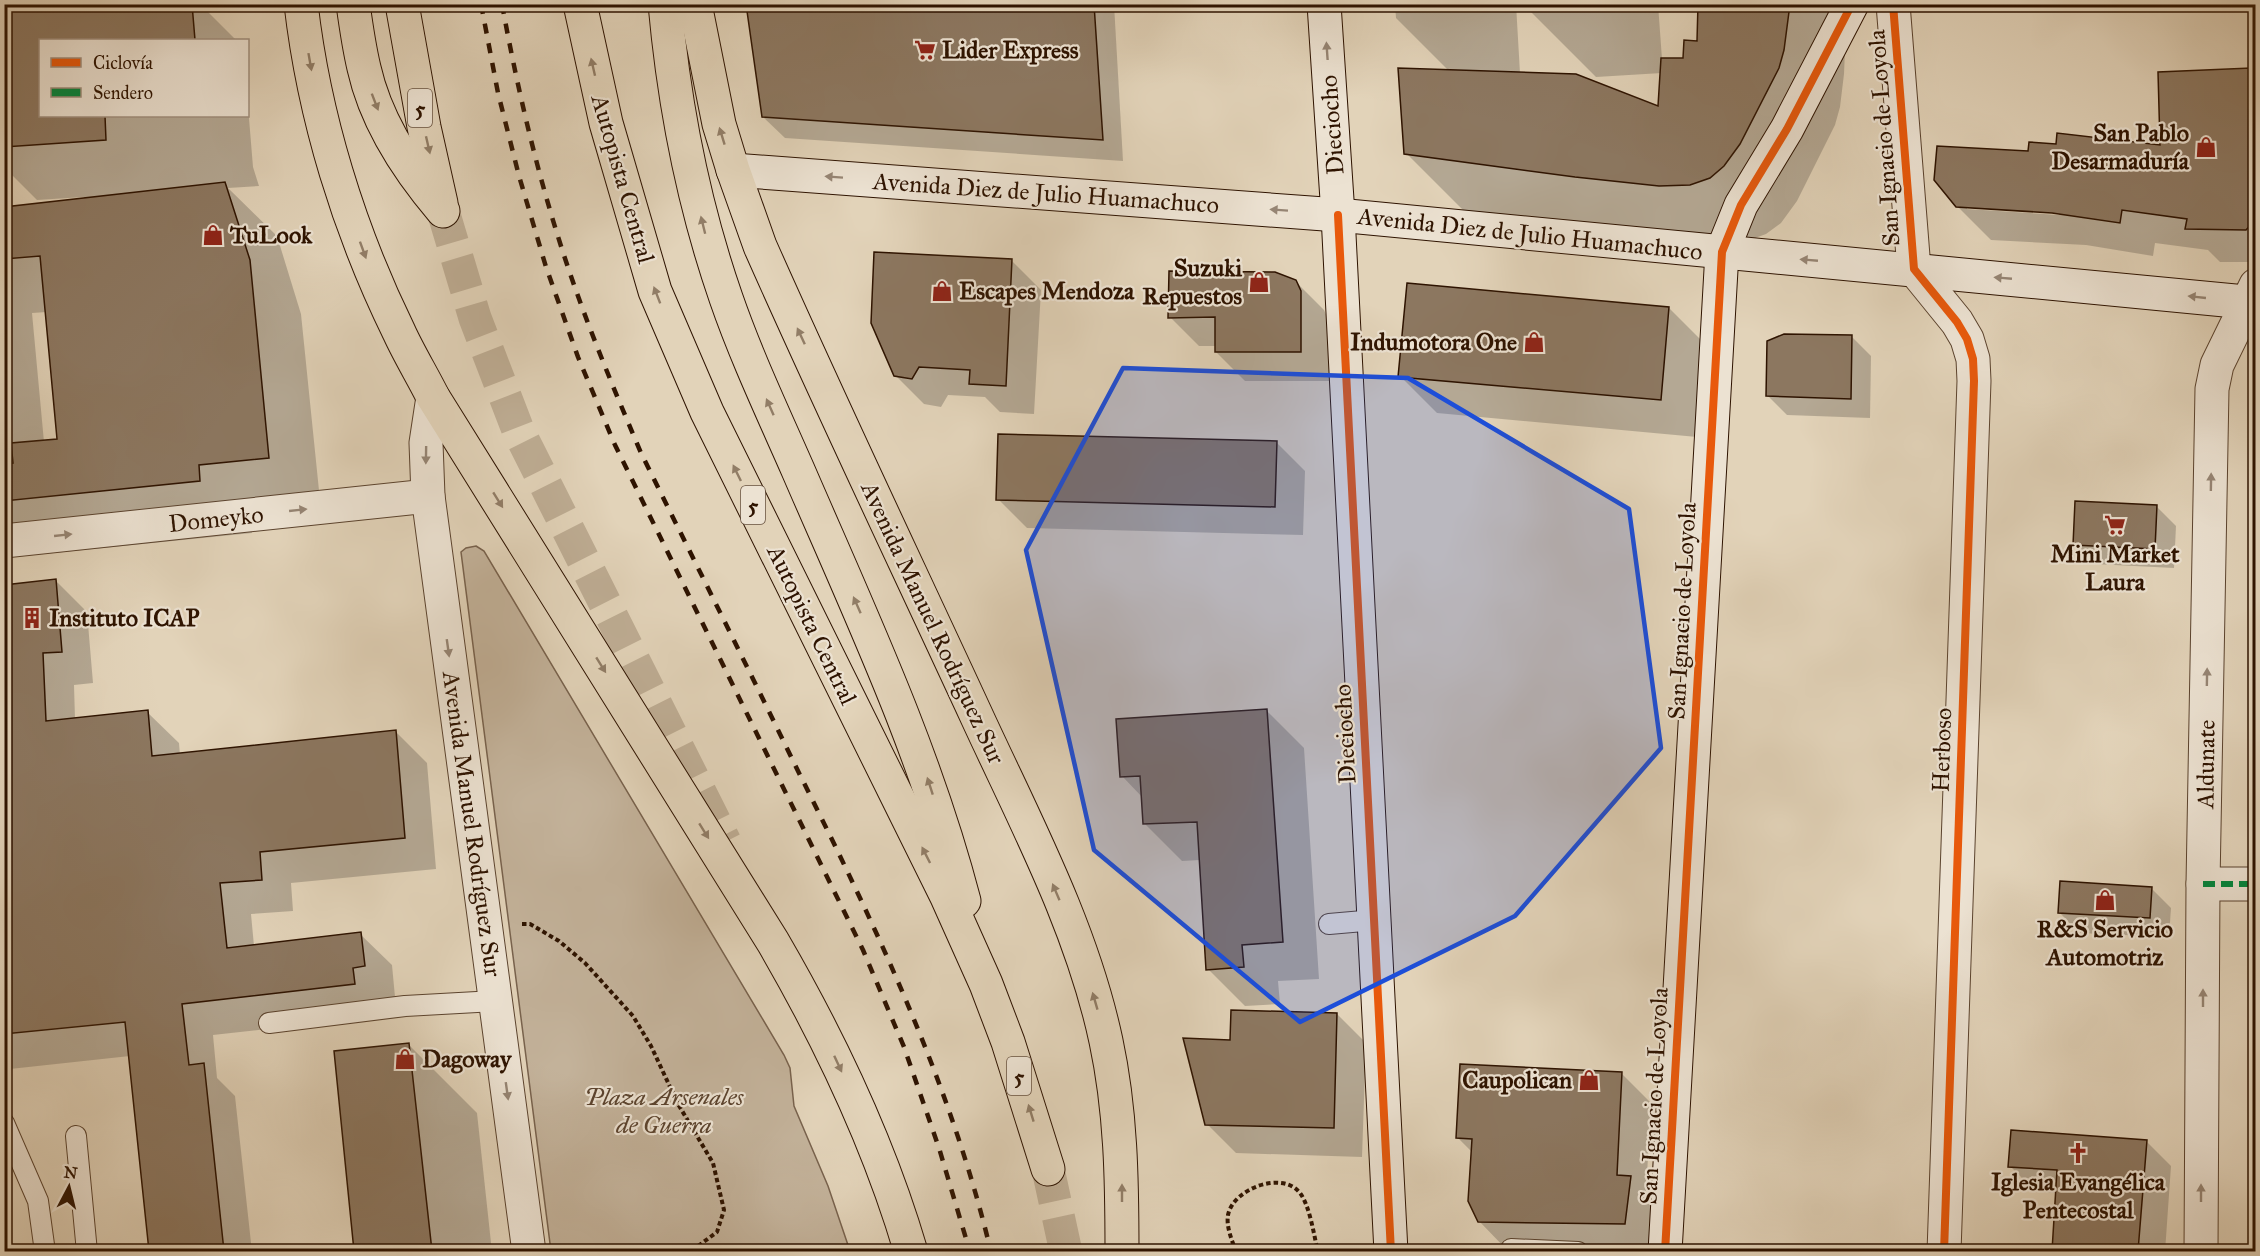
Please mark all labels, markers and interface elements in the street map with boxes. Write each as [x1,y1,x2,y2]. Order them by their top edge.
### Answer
street label: San Ignacio de Loyola [1861,28,1907,247]
place label: Lider Express [942,35,1079,65]
supermarket icon: Lider Express [913,38,937,62]
legend [39,39,249,117]
one-way arrow [1322,42,1332,61]
text: Ciclovía [93,52,153,74]
one-way arrow [306,53,315,72]
one-way arrow [587,58,597,76]
street label: Dieciocho [1314,74,1350,176]
text: Sendero [93,82,153,104]
road number: 5 [408,89,432,127]
street label: Autopista Central [584,90,662,267]
one-way arrow [371,93,380,111]
place label: San Pablo Desarmaduría [2051,118,2190,176]
one-way arrow [717,126,726,144]
one-way arrow [423,135,433,154]
shop icon: San Pablo Desarmaduría [2194,135,2218,159]
street label: Avenida Diez de Julio Huamachuco [871,166,1220,220]
one-way arrow [824,172,843,182]
street label: Avenida Diez de Julio Huamachuco [1355,201,1704,267]
one-way arrow [1270,205,1289,215]
one-way arrow [698,215,708,234]
place label: TuLook [229,220,313,250]
shop icon: TuLook [201,223,225,247]
one-way arrow [359,241,369,259]
place label: Suzuki Repuestos [1142,253,1242,311]
one-way arrow [1800,255,1819,265]
shop icon: Suzuki Repuestos [1247,270,1271,294]
one-way arrow [1994,273,2013,283]
place label: Escapes Mendoza [959,276,1135,306]
shop icon: Escapes Mendoza [930,279,954,303]
one-way arrow [652,286,661,304]
one-way arrow [2188,292,2207,302]
one-way arrow [796,327,806,345]
place label: Indumotora One [1350,327,1517,357]
shop icon: Indumotora One [1522,330,1546,354]
one-way arrow [766,399,775,416]
one-way arrow [421,445,431,464]
one-way arrow [732,464,741,481]
one-way arrow [2206,473,2216,492]
street label: Avenida Manuel Rodríguez Sur [854,476,1012,769]
road number: 5 [741,486,765,524]
one-way arrow [492,492,503,508]
street label: Domeyko [167,499,265,539]
street label: San Ignacio de Loyola [1661,501,1703,720]
one-way arrow [289,505,308,515]
supermarket icon: Mini Market Laura [2103,513,2127,537]
one-way arrow [53,530,72,540]
street label: Autopista Central [760,539,864,710]
place label: Mini Market Laura [2050,539,2180,597]
one-way arrow [852,596,862,614]
place label: Instituto ICAP [49,603,200,633]
building icon: Instituto ICAP [20,606,44,630]
one-way arrow [444,639,453,658]
one-way arrow [595,657,606,673]
street label: Avenida Manuel Rodríguez Sur [436,668,508,979]
one-way arrow [2202,668,2212,687]
street label: Dieciocho [1327,683,1363,785]
street label: Herboso [1926,707,1958,793]
street label: Aldunate [2190,719,2222,810]
one-way arrow [924,777,934,795]
one-way arrow [698,823,709,839]
one-way arrow [921,846,930,863]
one-way arrow [1051,883,1061,901]
shop icon: R&S Servicio Automotriz [2093,888,2117,912]
place label: R&S Servicio Automotriz [2037,914,2173,972]
street label: San Ignacio de Loyola [1633,986,1675,1205]
one-way arrow [2198,989,2207,1008]
one-way arrow [1090,992,1099,1010]
place label: Dagoway [422,1044,513,1074]
shop icon: Dagoway [393,1047,417,1071]
one-way arrow [834,1055,843,1072]
road number: 5 [1007,1057,1031,1095]
place label: Caupolican [1462,1065,1572,1095]
shop icon: Caupolican [1577,1068,1601,1092]
one-way arrow [503,1082,512,1101]
park label: Plaza Arsenales de Guerra [584,1082,745,1140]
one-way arrow [1026,1104,1035,1122]
church icon: Iglesia Evangélica Pentecostal [2066,1141,2090,1165]
north arrow [39,1157,99,1217]
text: N [63,1162,79,1183]
place label: Iglesia Evangélica Pentecostal [1991,1167,2166,1225]
one-way arrow [1117,1184,1127,1203]
one-way arrow [2196,1184,2206,1203]

